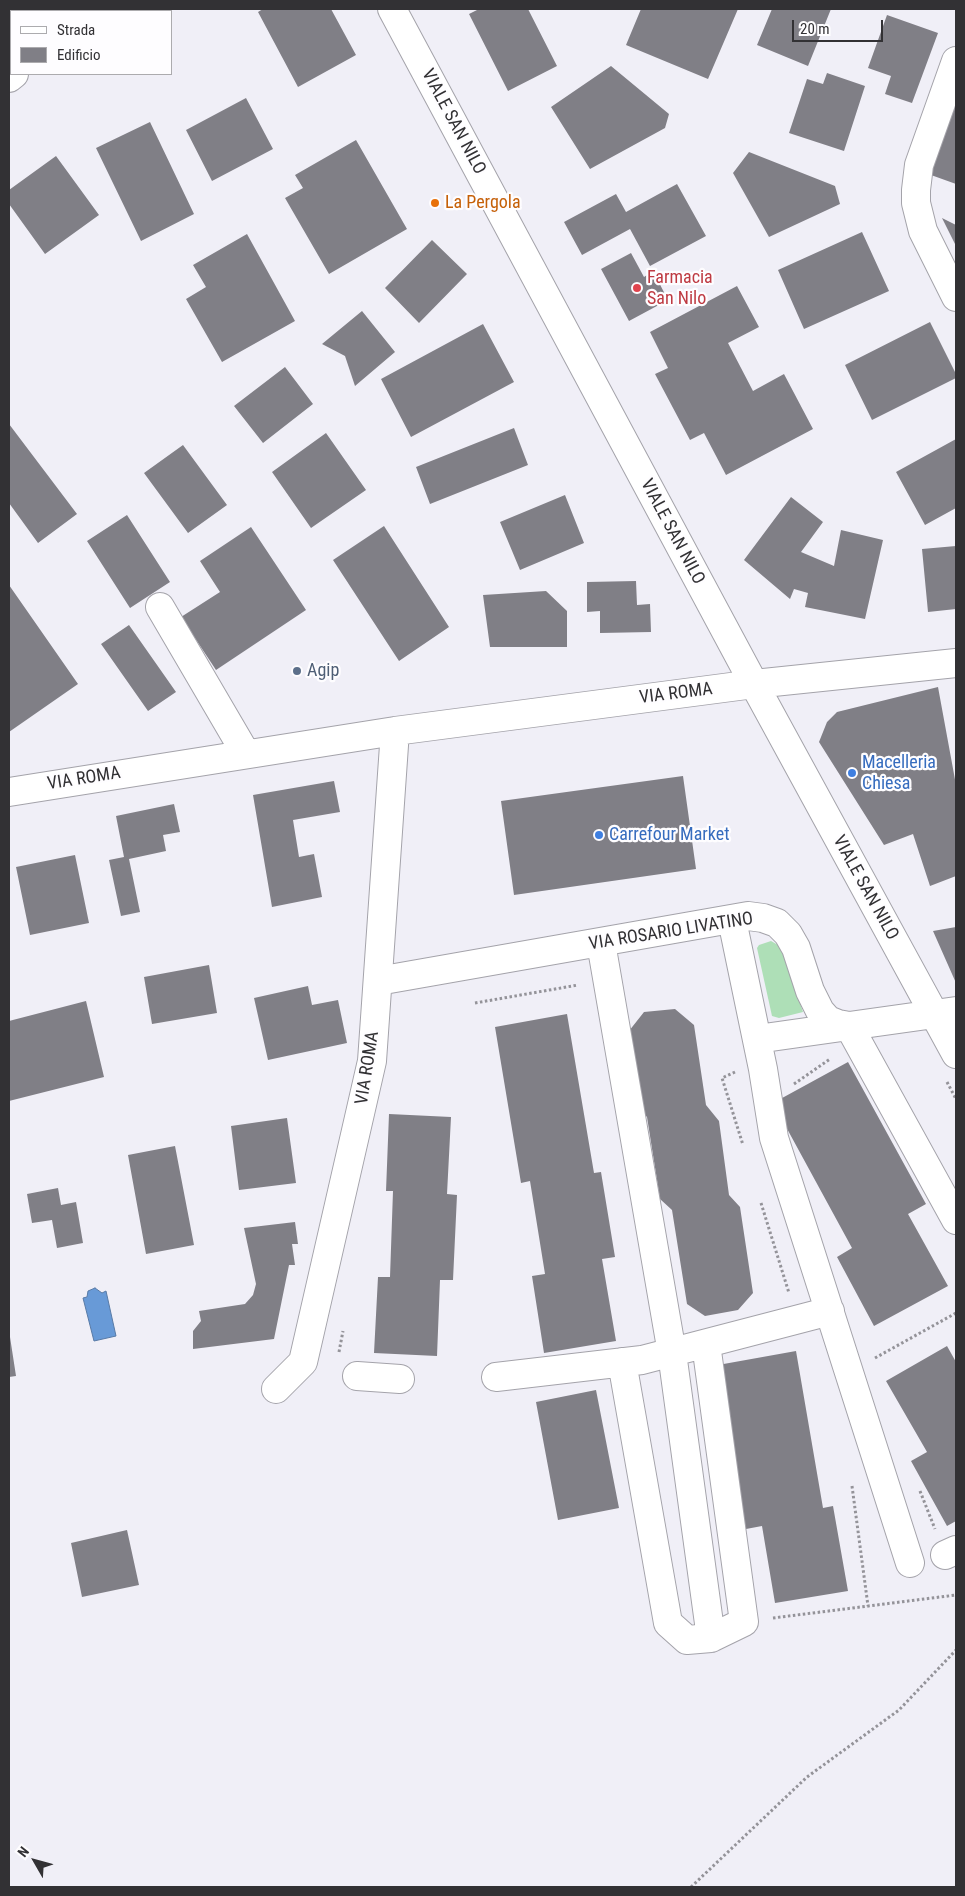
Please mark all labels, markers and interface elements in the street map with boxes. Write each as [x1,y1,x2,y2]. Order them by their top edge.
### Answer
legend [10,10,172,75]
scale bar [795,10,886,42]
text: 20 m [800,20,830,38]
text: Strada [57,21,95,39]
text: Edificio [57,46,100,64]
street label: VIALE SAN NILO [416,66,490,178]
place label: La Pergola [445,192,521,214]
marker: La Pergola [429,197,441,209]
place label: Farmacia San Nilo [647,267,713,310]
marker: Farmacia San Nilo [631,282,643,294]
street label: VIALE SAN NILO [635,476,709,588]
place label: Agip [307,660,339,682]
marker: Agip [291,665,303,677]
street label: VIA ROMA [638,679,714,709]
place label: Macelleria Chiesa [862,752,936,794]
street label: VIA ROMA [46,763,122,795]
marker: Macelleria Chiesa [846,767,858,779]
place label: Carrefour Market [609,824,730,846]
marker: Carrefour Market [593,829,605,841]
street label: VIALE SAN NILO [827,832,903,944]
street label: VIA ROSARIO LIVATINO [587,908,755,956]
street label: VIA ROMA [352,1030,384,1106]
north arrow [10,1836,60,1886]
text: N [14,1843,32,1860]

